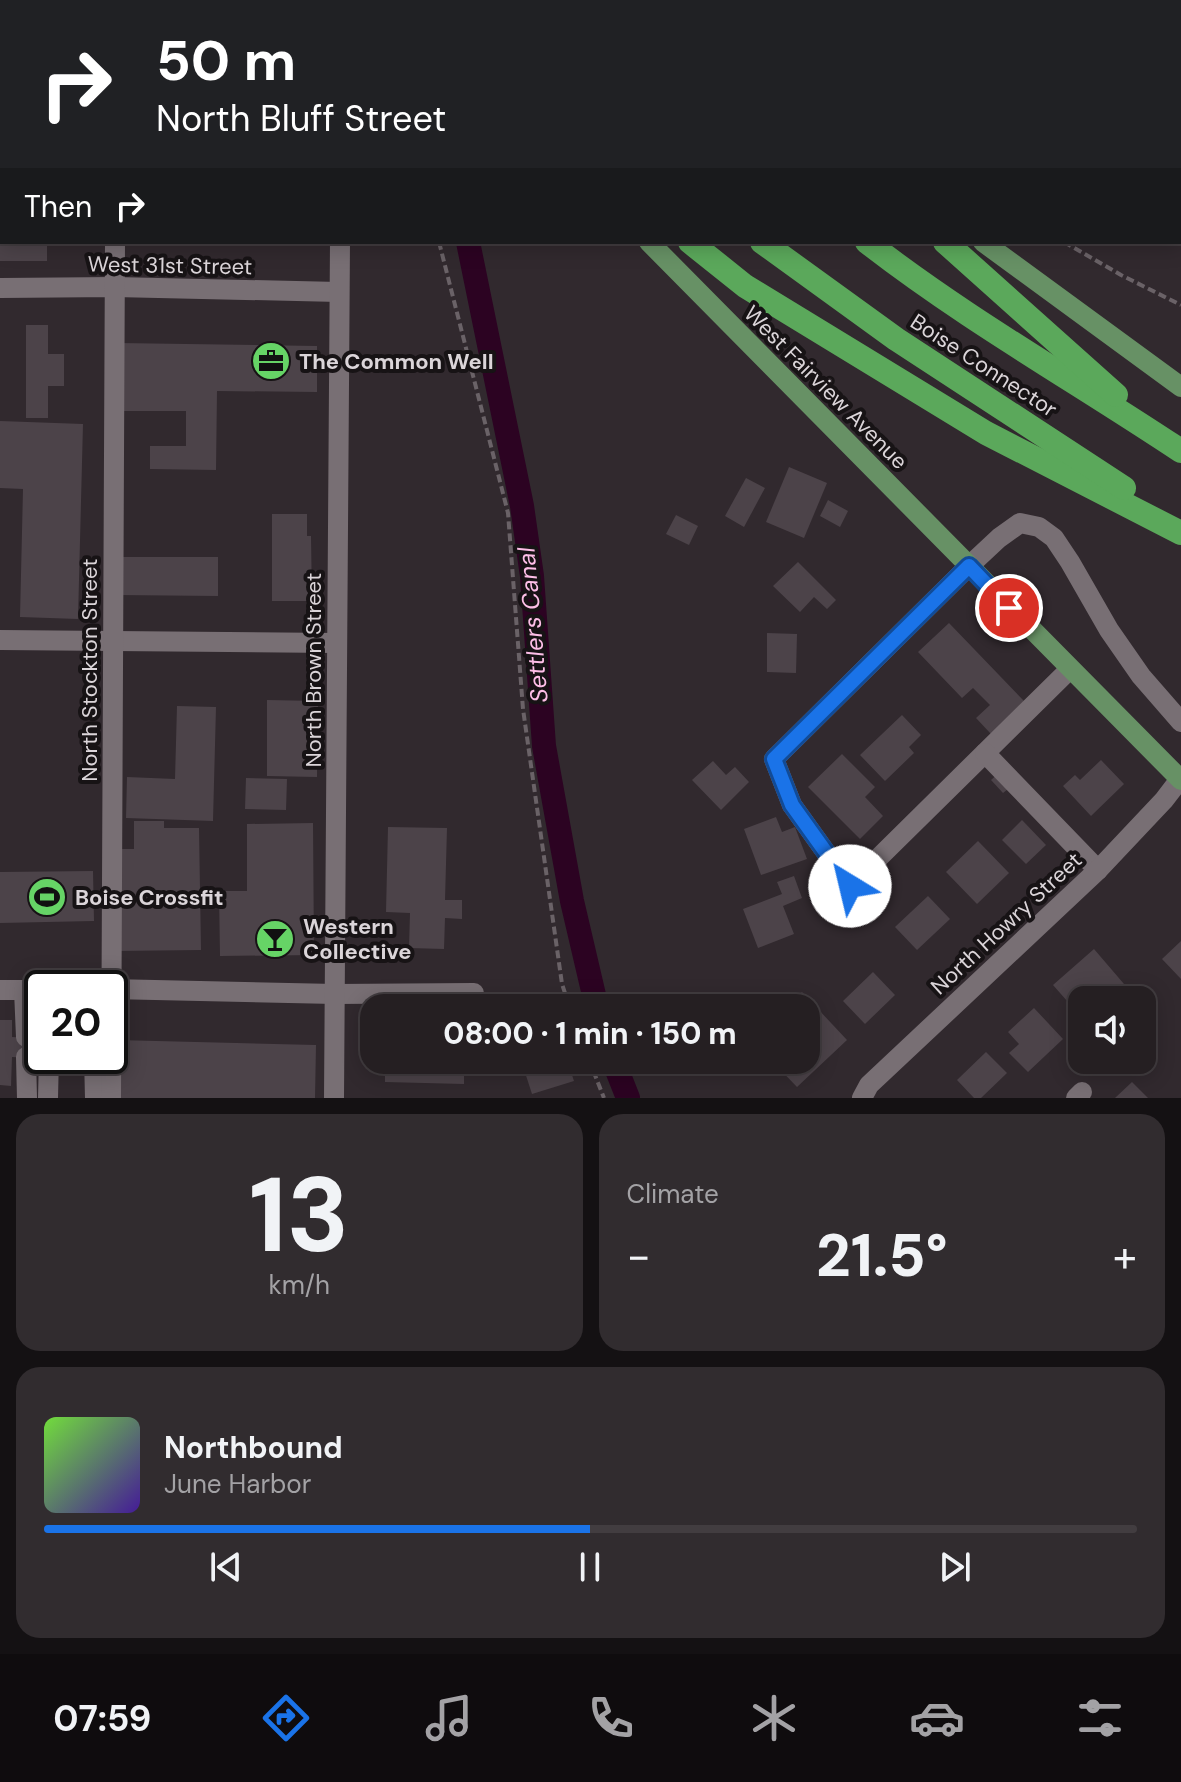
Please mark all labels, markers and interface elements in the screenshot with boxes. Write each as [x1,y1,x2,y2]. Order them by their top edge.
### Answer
text: 50 m [156,24,296,97]
icon: right [24,32,128,136]
text: North Bluff Street [156,95,446,142]
icon: right [108,184,152,228]
text: Then [24,187,92,226]
street label: West 31st Street [87,250,253,281]
street label: West Fairview Avenue [737,299,914,476]
street label: Boise Connector [905,307,1063,424]
office icon: The Common Well [250,340,292,382]
place label: The Common Well [299,347,494,376]
water label: Settlers Canal [510,545,555,704]
street label: North Stockton Street [75,558,104,782]
street label: North Brown Street [299,573,328,767]
pin [975,574,1043,642]
icon: arrive [987,586,1031,630]
position arrow [808,844,892,928]
street label: North Howry Street [925,846,1088,1001]
sports icon: Boise Crossfit [26,876,68,918]
place label: Boise Crossfit [75,883,223,912]
place label: Western Collective [303,912,412,966]
bar icon: Western Collective [254,918,296,960]
speed limit sign: 20 [24,970,128,1074]
map controls [1068,986,1156,1074]
button: sound [1068,986,1156,1074]
text: 08:00 · 1 min · 150 m [443,1014,737,1053]
text: 13 [249,1148,350,1283]
text: Climate [627,1177,719,1211]
text: 21.5° [816,1216,948,1295]
text: − [627,1227,651,1285]
text: + [1113,1227,1137,1285]
text: km/h [269,1268,330,1302]
text: Northbound [164,1428,343,1467]
text: June Harbor [164,1467,311,1501]
icon: previous [204,1545,248,1589]
icon: pause [568,1545,612,1589]
icon: next [933,1545,977,1589]
icon: directions [258,1690,314,1746]
icon: music [421,1690,477,1746]
icon: phone [583,1690,639,1746]
icon: climate [746,1690,802,1746]
icon: car [909,1690,965,1746]
icon: filters [1072,1690,1128,1746]
text: 07:59 [53,1695,151,1742]

